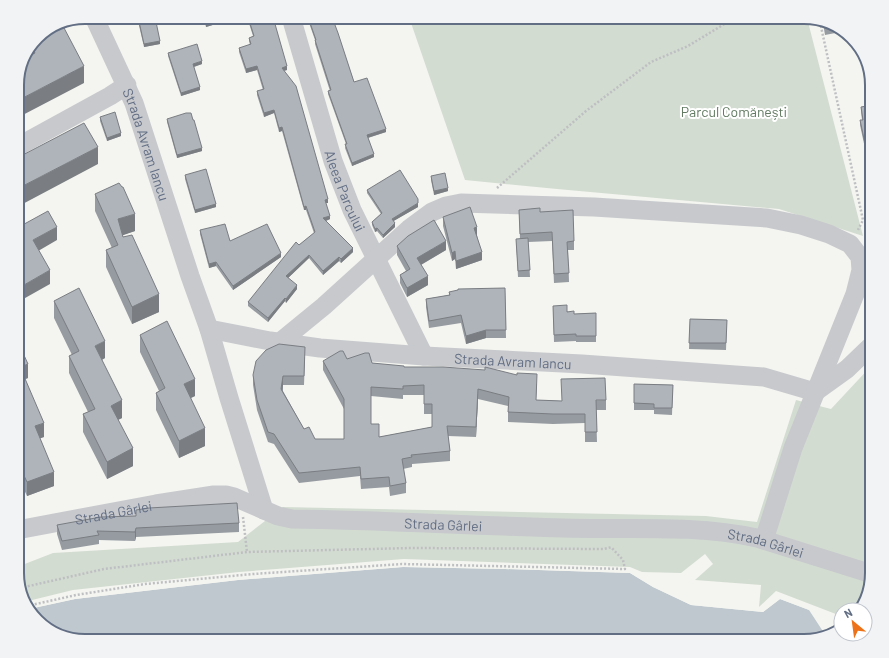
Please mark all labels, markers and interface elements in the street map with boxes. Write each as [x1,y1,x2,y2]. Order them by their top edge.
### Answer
street label: Strada Avram Iancu [120,85,173,203]
park label: Parcul Comănești [681,103,787,120]
street label: Aleea Parcului [322,148,370,234]
street label: Strada Avram Iancu [454,349,572,372]
street label: Strada Gârlei [73,496,153,528]
street label: Strada Gârlei [404,514,483,534]
street label: Strada Gârlei [727,524,806,561]
north arrow [833,602,873,642]
text: N [842,605,854,620]

